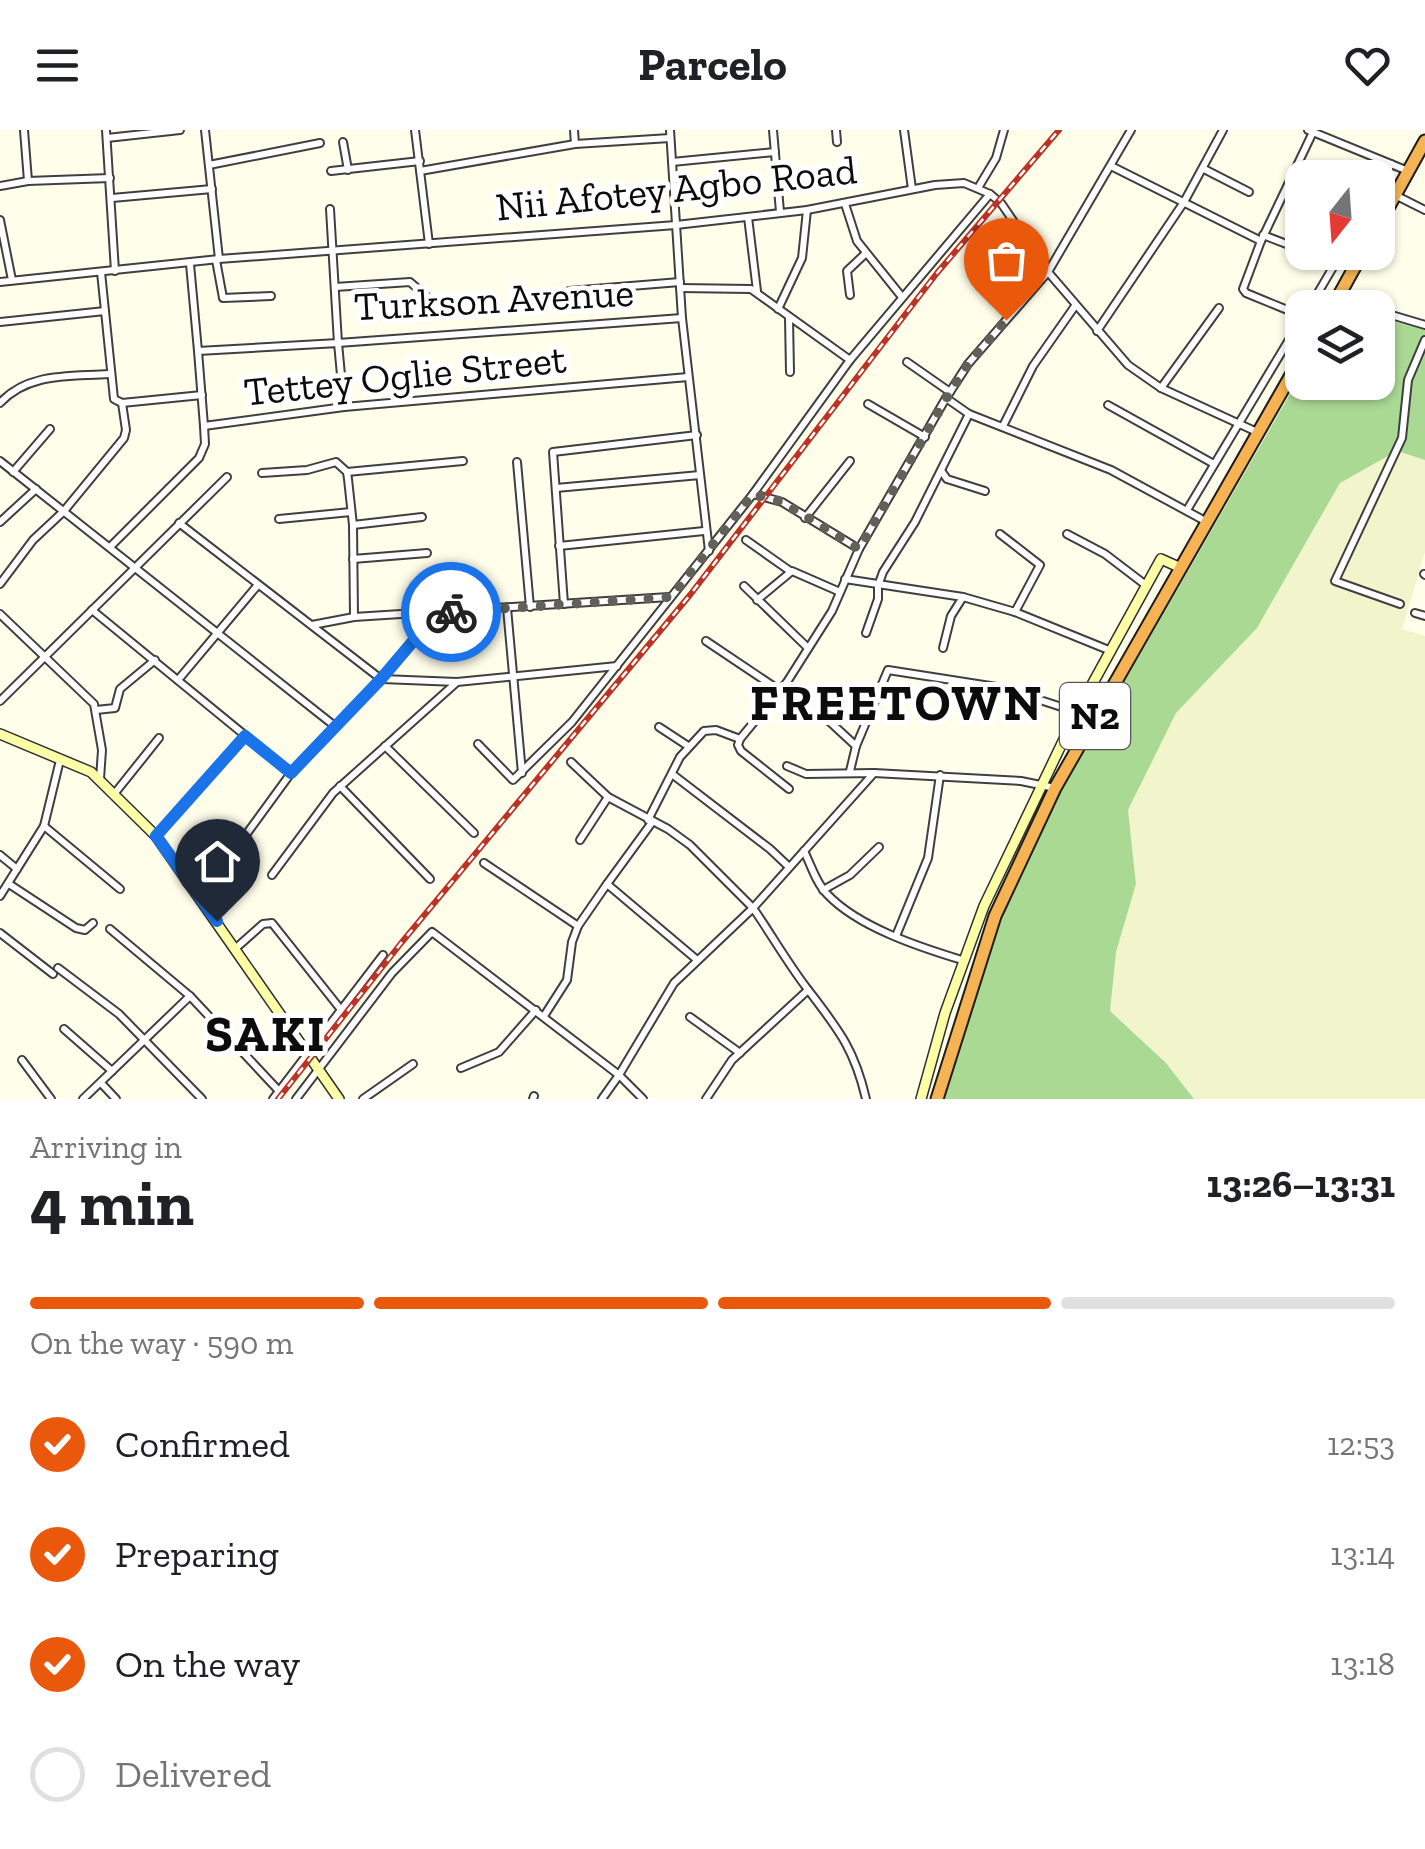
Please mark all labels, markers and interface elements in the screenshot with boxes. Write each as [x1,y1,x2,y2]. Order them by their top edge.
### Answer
icon: menu [30,38,85,93]
text: Parcelo [638,38,787,92]
icon: heart [1340,38,1395,93]
street label: Nii Afotey Agbo Road [493,145,859,231]
north arrow [1285,160,1395,270]
map controls [1285,160,1395,400]
pin [964,218,1049,321]
icon: bag [979,233,1034,288]
street label: Turkson Avenue [353,268,635,330]
button: layers [1285,290,1395,400]
street label: Tettey Oglie Street [242,334,569,416]
courier [401,562,501,662]
icon: bike [424,585,479,640]
district label: FREETOWN [750,673,1044,733]
road number: N2 [1060,683,1130,749]
pin [175,819,260,922]
icon: home [190,834,245,889]
district label: SAKI [205,1004,327,1064]
text: Arriving in [30,1128,182,1166]
text: 13:26–13:31 [1207,1161,1395,1207]
text: 4 min [30,1164,194,1242]
text: On the way · 590 m [30,1324,293,1362]
icon: check [30,1417,85,1472]
text: Confirmed [115,1421,290,1467]
text: 12:53 [1327,1425,1395,1463]
icon: check [30,1527,85,1582]
text: Preparing [115,1531,279,1577]
text: 13:14 [1330,1535,1395,1573]
icon: check [30,1637,85,1692]
text: On the way [115,1641,300,1687]
text: 13:18 [1330,1645,1395,1683]
text: Delivered [115,1751,271,1797]

